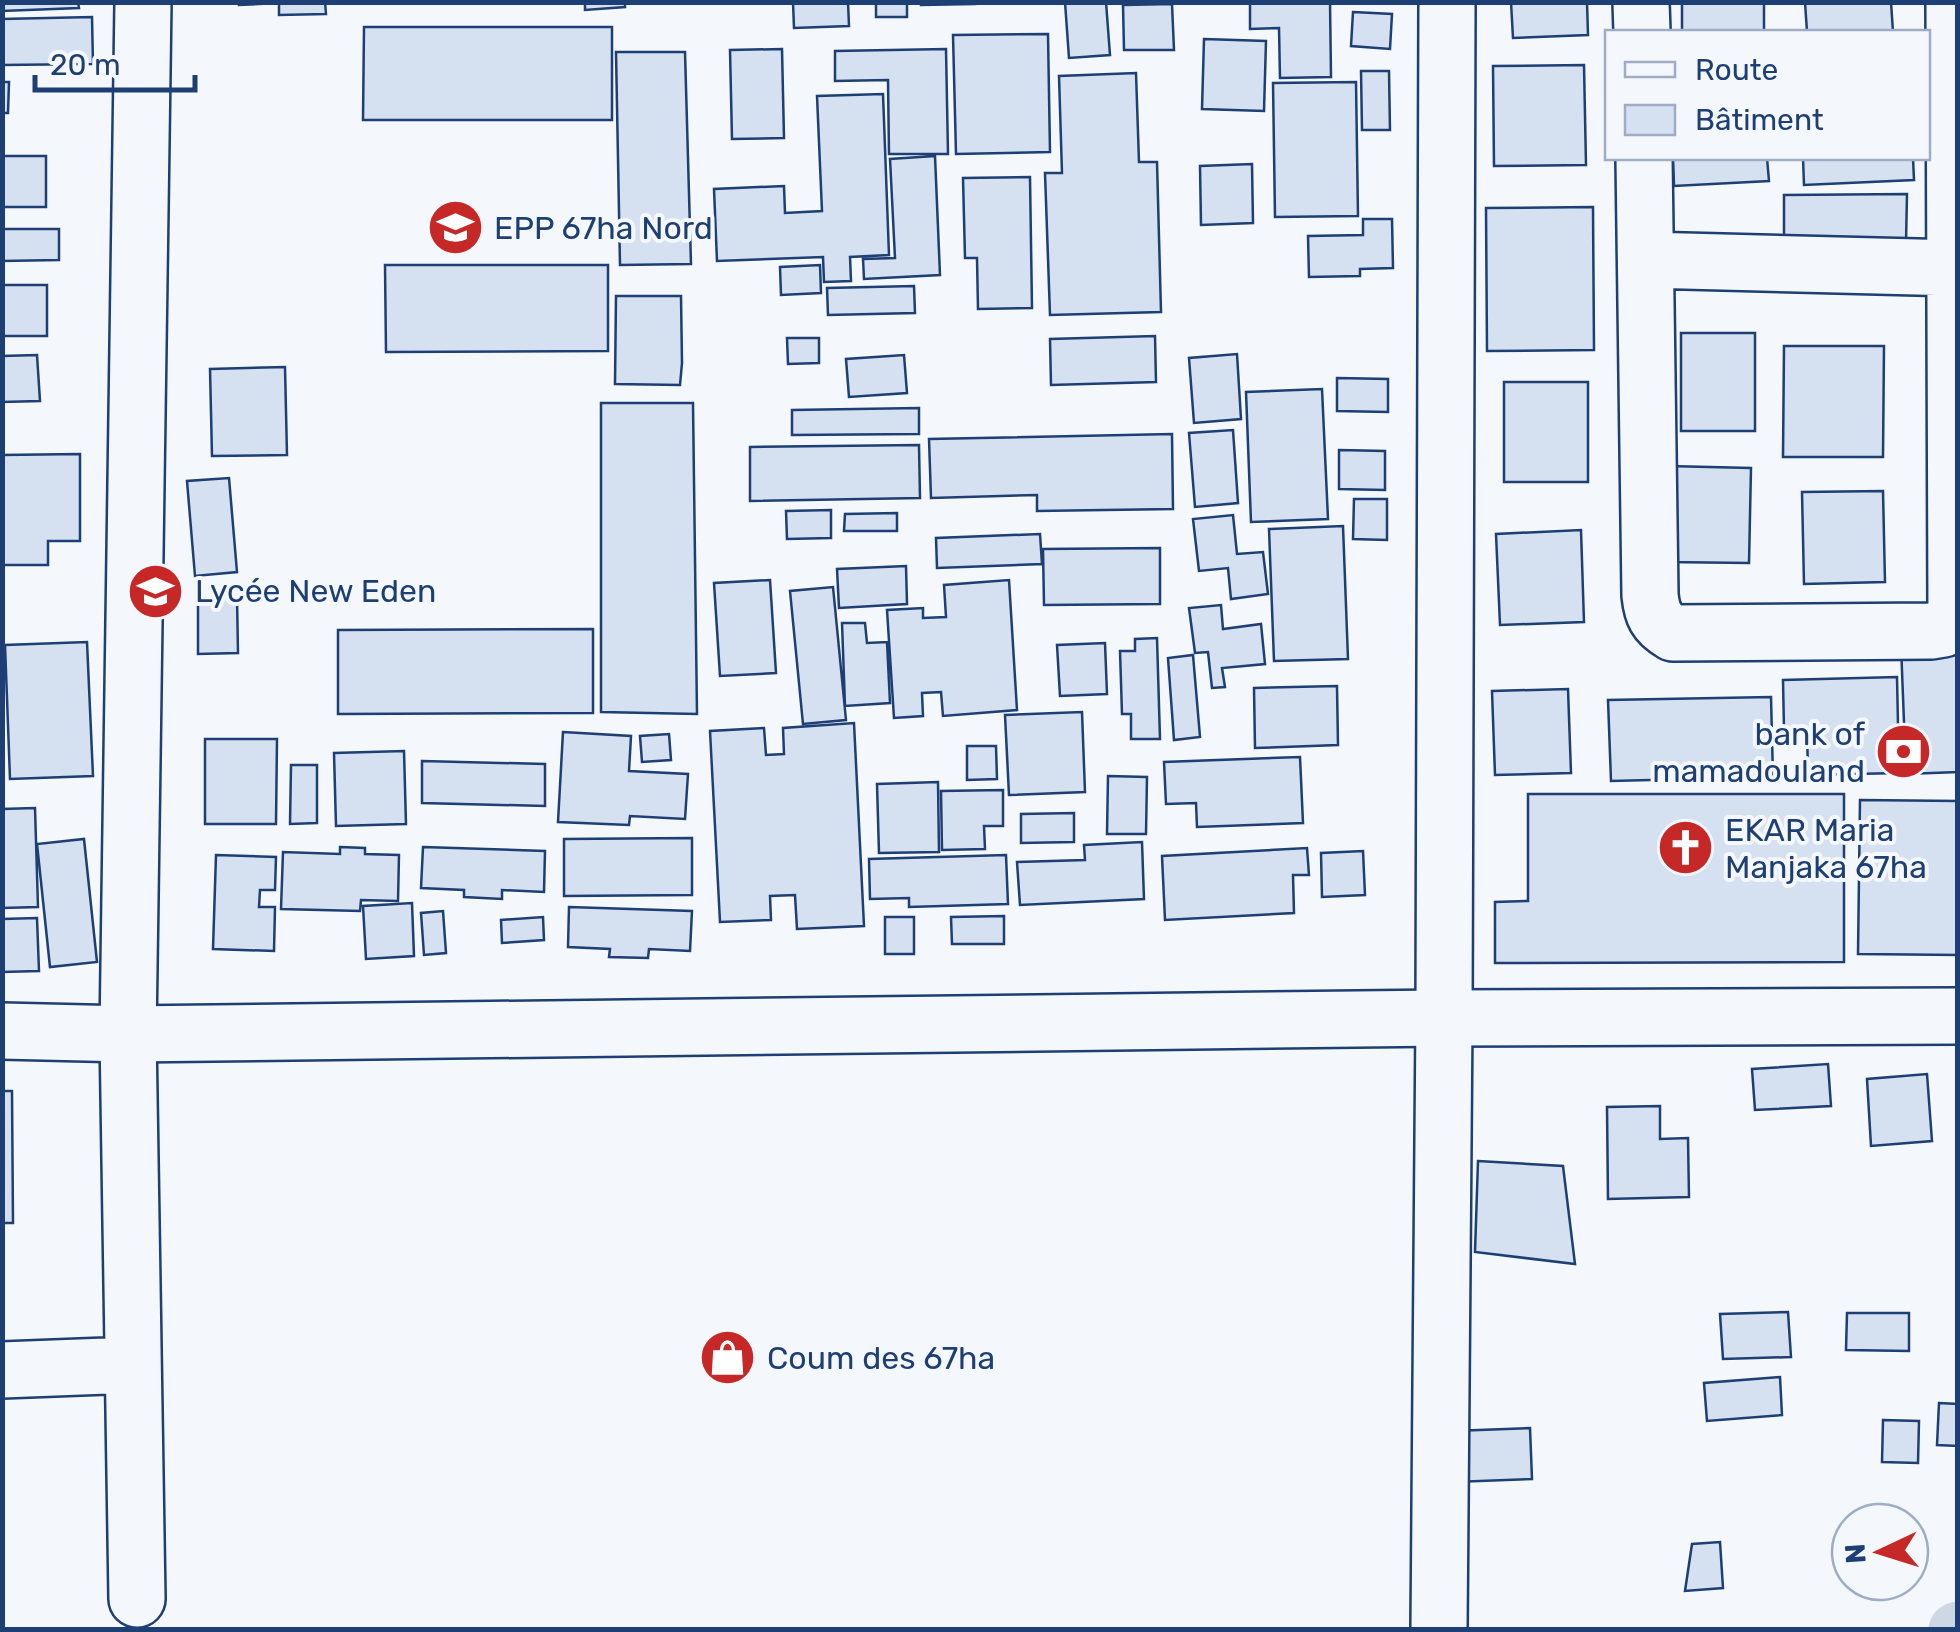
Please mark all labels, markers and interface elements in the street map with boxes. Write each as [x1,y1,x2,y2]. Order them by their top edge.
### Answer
scale bar [35,30,195,92]
legend [1605,30,1930,160]
text: 20 m [50,47,121,83]
text: Route [1695,52,1778,88]
text: Bâtiment [1695,102,1824,138]
school or university icon: EPP 67ha Nord [425,198,485,258]
place label: EPP 67ha Nord [494,209,713,247]
school or university icon: Lycée New Eden [126,561,186,621]
place label: Lycée New Eden [195,572,436,610]
place label: bank of mamadouland [1652,715,1866,790]
bank icon: bank of mamadouland [1874,722,1934,782]
place label: EKAR Maria Manjaka 67ha [1725,811,1927,886]
church icon: EKAR Maria Manjaka 67ha [1656,818,1716,878]
shop icon: Coum des 67ha [698,1328,758,1388]
place label: Coum des 67ha [767,1339,995,1377]
north arrow [1830,1502,1930,1602]
text: N [1838,1543,1873,1565]

